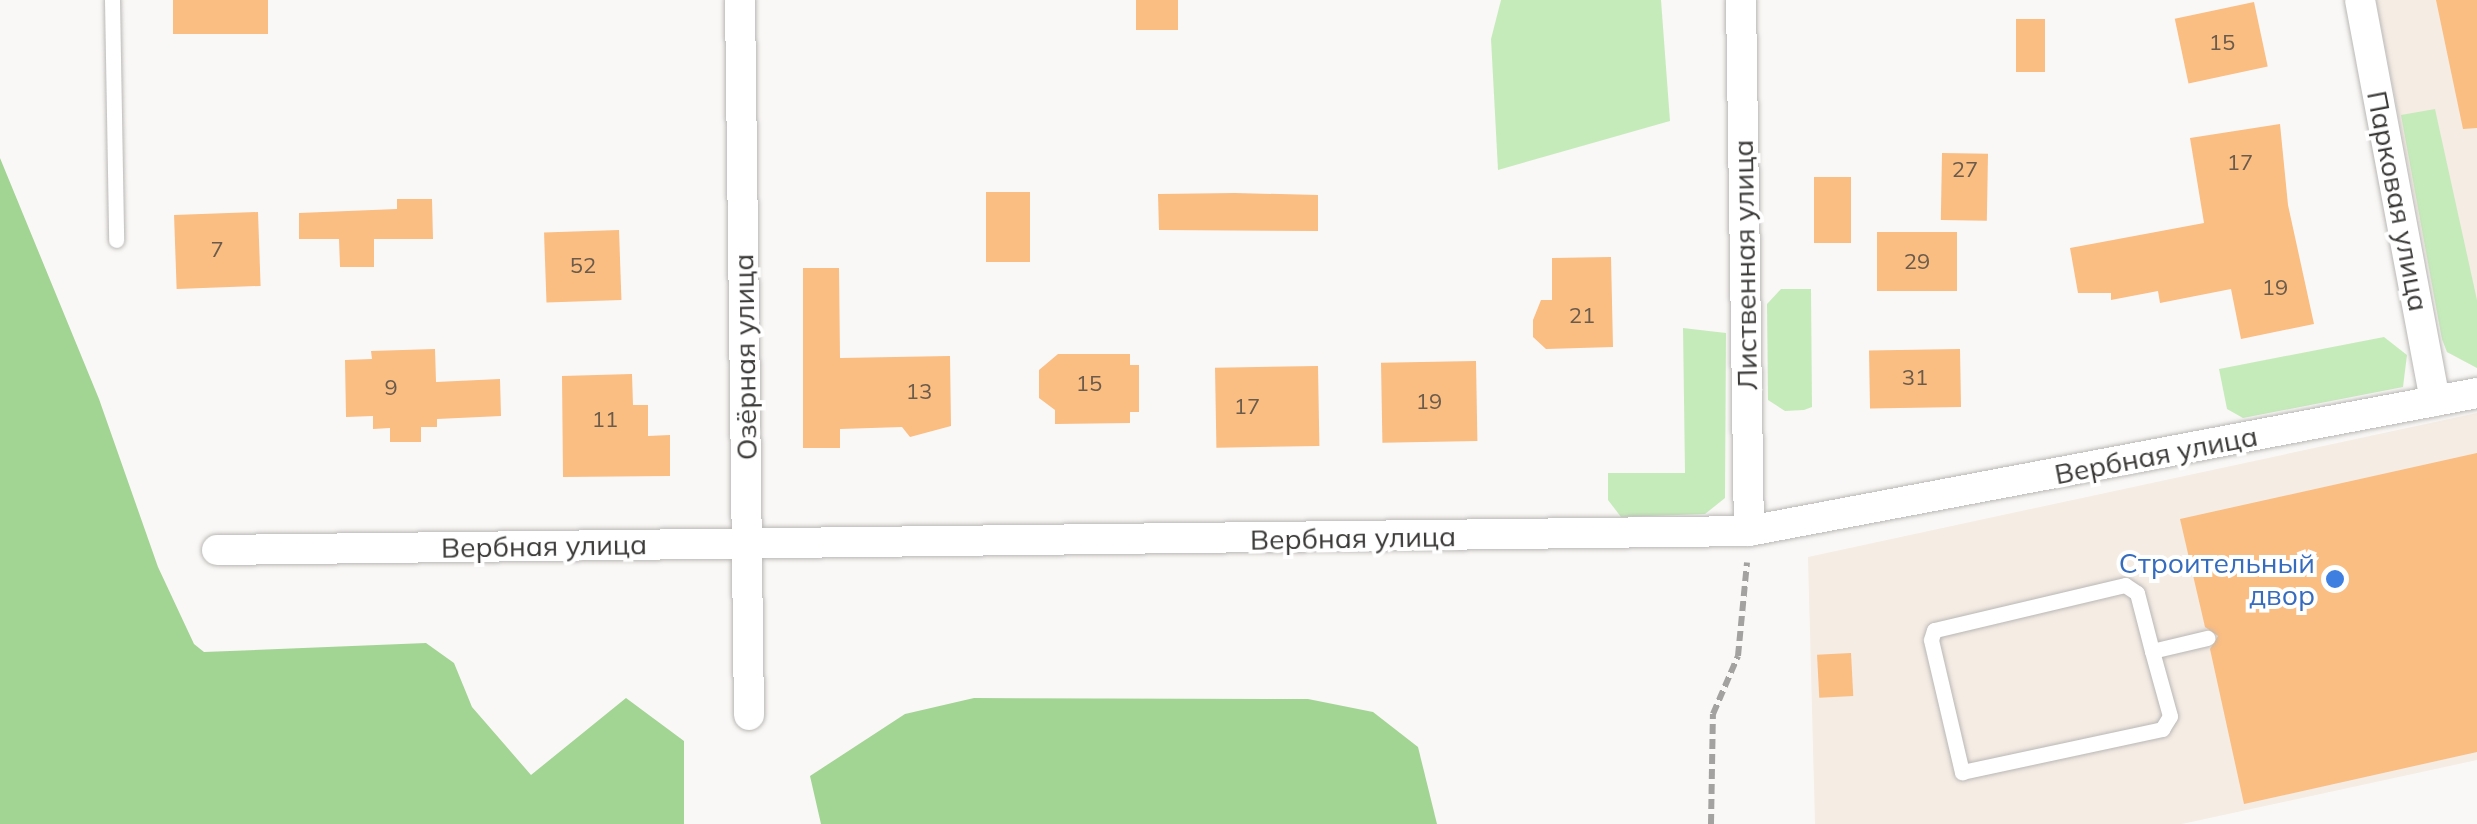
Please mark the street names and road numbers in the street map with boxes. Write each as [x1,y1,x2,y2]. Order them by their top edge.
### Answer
street label: Парковая улица [2360,88,2436,314]
street label: Лиственная улица [1726,139,1764,391]
street label: Озёрная улица [726,253,764,461]
street label: Вербная улица [2052,419,2260,491]
street label: Вербная улица [1250,519,1456,557]
street label: Вербная улица [441,527,647,565]

